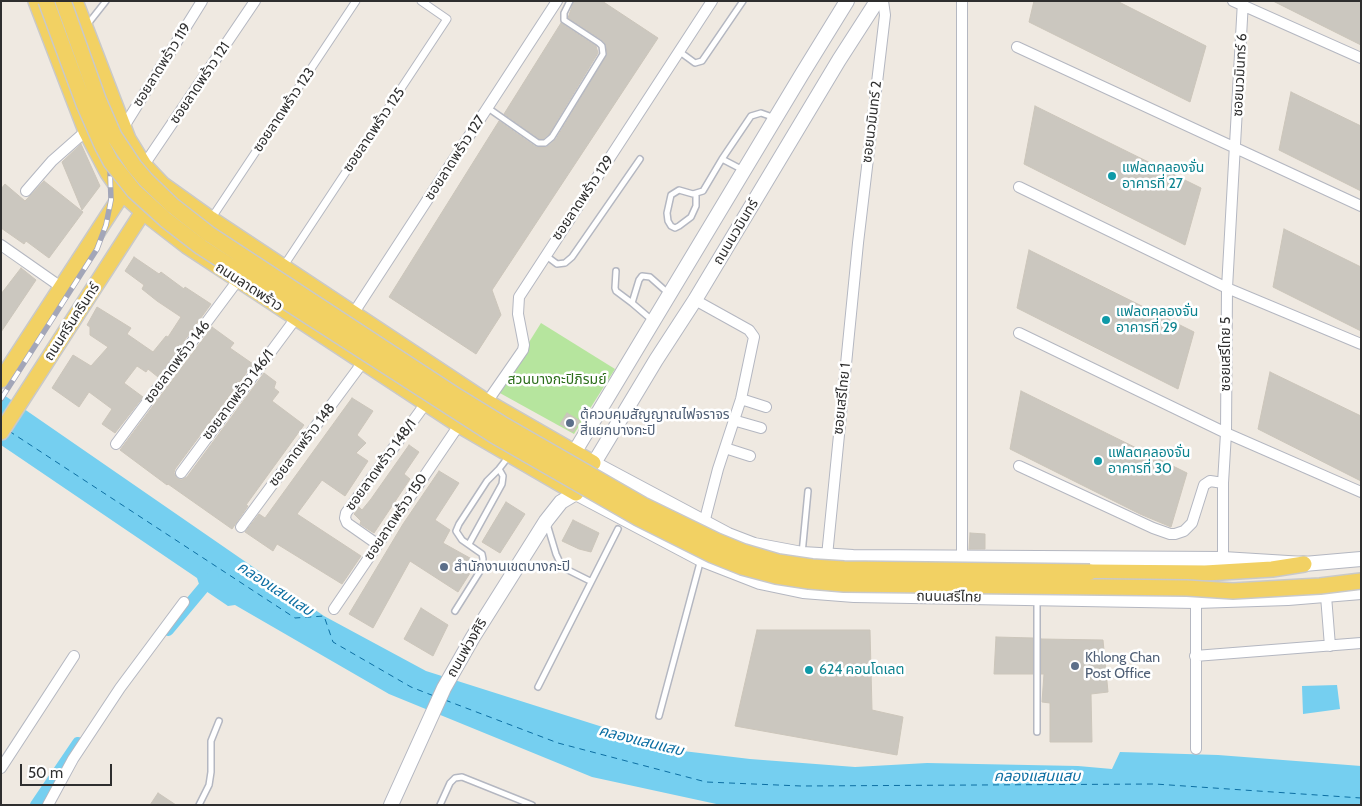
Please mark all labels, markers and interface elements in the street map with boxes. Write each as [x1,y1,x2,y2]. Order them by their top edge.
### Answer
street label: ซอยลาดพร้าว 119 [129,20,195,110]
street label: ซอยนวมินทร์ 6 [1229,33,1251,117]
street label: ซอยลาดพร้าว 121 [166,39,234,127]
street label: ซอยลาดพร้าว 123 [250,65,318,155]
street label: ซอยนวมินทร์ 2 [859,80,885,164]
street label: ซอยลาดพร้าว 125 [340,85,408,175]
street label: ซอยลาดพร้าว 127 [421,112,489,204]
street label: ซอยลาดพร้าว 129 [548,152,618,244]
place label: แฟลตคลองจั่น อาคารที่ 27 [1122,160,1204,192]
marker: แฟลตคลองจั่น อาคารที่ 27 [1106,170,1118,182]
street label: ถนนนวมินทร์ [710,196,762,268]
street label: ถนนลาดพร้าว [212,259,286,315]
street label: ถนนศรีนครินทร์ [41,280,103,364]
place label: แฟลตคลองจั่น อาคารที่ 29 [1116,304,1198,336]
marker: แฟลตคลองจั่น อาคารที่ 29 [1100,314,1112,326]
street label: ซอยลาดพร้าว 146 [140,317,214,407]
street label: ซอยเสรีไทย 5 [1218,317,1234,391]
street label: ซอยลาดพร้าว 146/1 [199,347,277,443]
street label: ซอยเสรีไทย 1 [830,362,854,436]
park label: สวนบางกะปิภิรมย์ [508,372,606,388]
street label: ซอยลาดพร้าว 148 [265,400,339,490]
place label: ตู้ควบคุมสัญญาณไฟจราจร สี่แยกบางกะปิ [580,407,730,440]
street label: ซอยลาดพร้าว 148/1 [342,416,420,514]
marker: ตู้ควบคุมสัญญาณไฟจราจร สี่แยกบางกะปิ [564,417,576,429]
place label: แฟลตคลองจั่น อาคารที่ 30 [1108,445,1190,478]
marker: แฟลตคลองจั่น อาคารที่ 30 [1092,455,1104,467]
street label: ซอยลาดพร้าว 150 [361,471,431,563]
water label: คลองแสนแสบ [234,558,316,620]
place label: สำนักงานเขตบางกะปิ [454,559,570,575]
marker: สำนักงานเขตบางกะปิ [438,561,450,573]
street label: ถนนเสรีไทย [916,588,982,606]
street label: ถนนพ่วงศิริ [443,616,491,680]
place label: Khlong Chan Post Office [1085,650,1160,682]
marker: Khlong Chan Post Office [1069,660,1081,672]
place label: 624 คอนโดเลต [819,662,904,678]
marker: 624 คอนโดเลต [803,664,815,676]
water label: คลองแสนแสบ [597,722,685,760]
scale bar [22,754,115,786]
text: 50 m [28,764,63,782]
water label: คลองแสนแสบ [994,768,1080,786]

